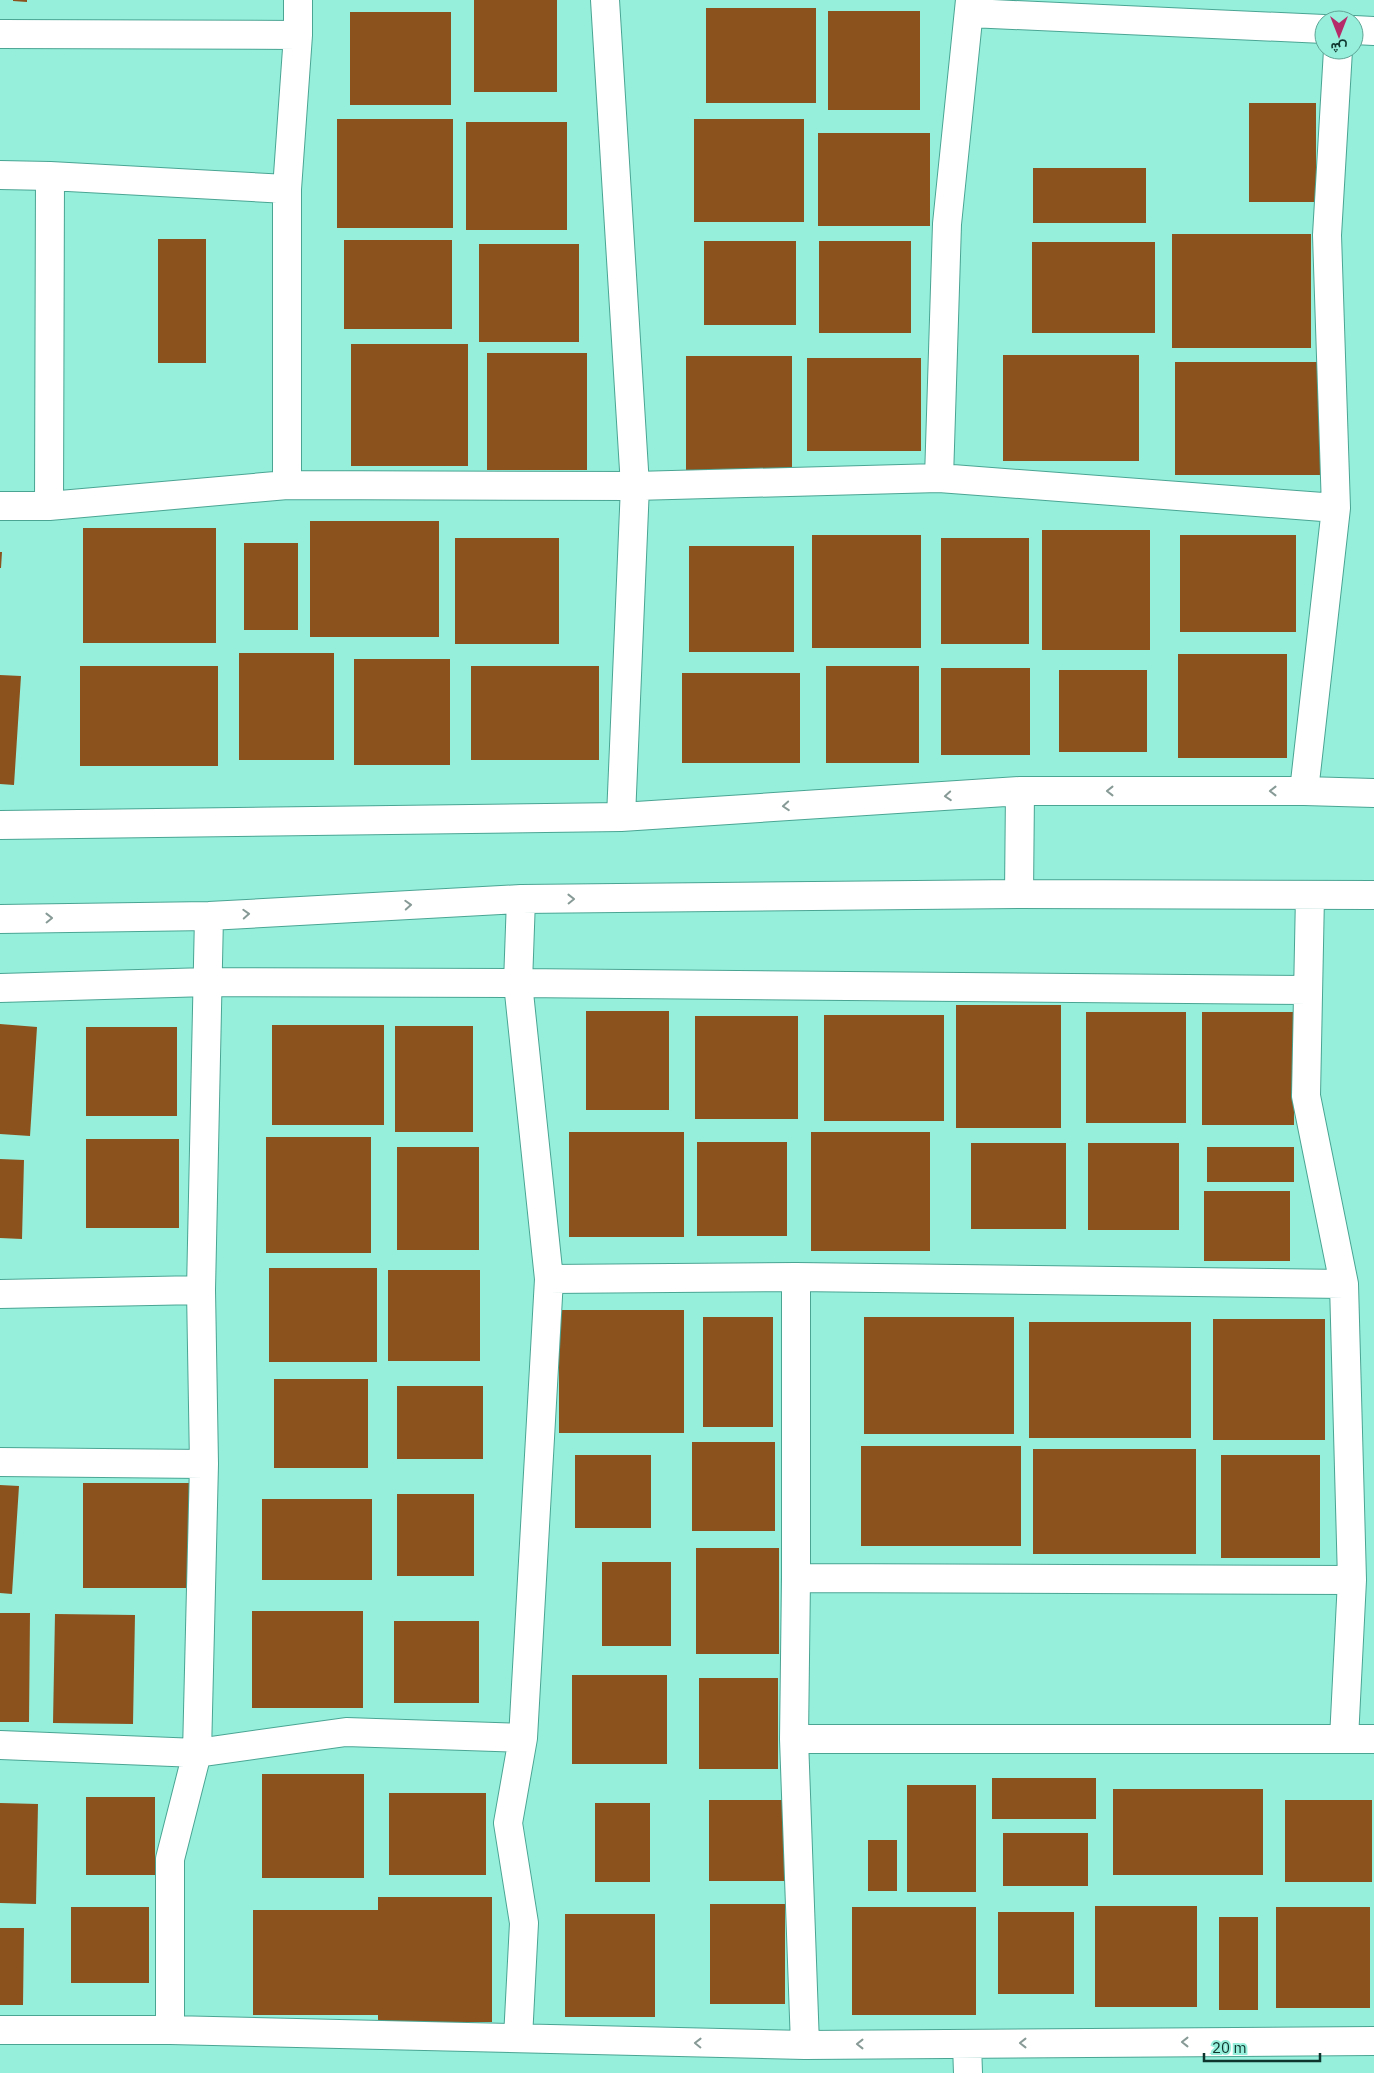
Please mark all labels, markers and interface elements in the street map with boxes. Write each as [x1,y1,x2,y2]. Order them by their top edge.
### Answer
north arrow [1314,10,1364,60]
text: ش [1330,39,1347,57]
one-way arrow [1106,786,1114,796]
one-way arrow [1269,786,1276,796]
one-way arrow [944,790,952,801]
one-way arrow [781,801,789,812]
one-way arrow [568,894,575,904]
one-way arrow [405,900,413,911]
one-way arrow [242,909,250,920]
one-way arrow [45,913,53,923]
scale bar [1204,2030,1320,2062]
one-way arrow [694,2037,702,2048]
one-way arrow [1181,2037,1189,2047]
one-way arrow [1019,2038,1026,2048]
text: 20 m [1212,2038,1247,2057]
one-way arrow [856,2039,864,2050]

